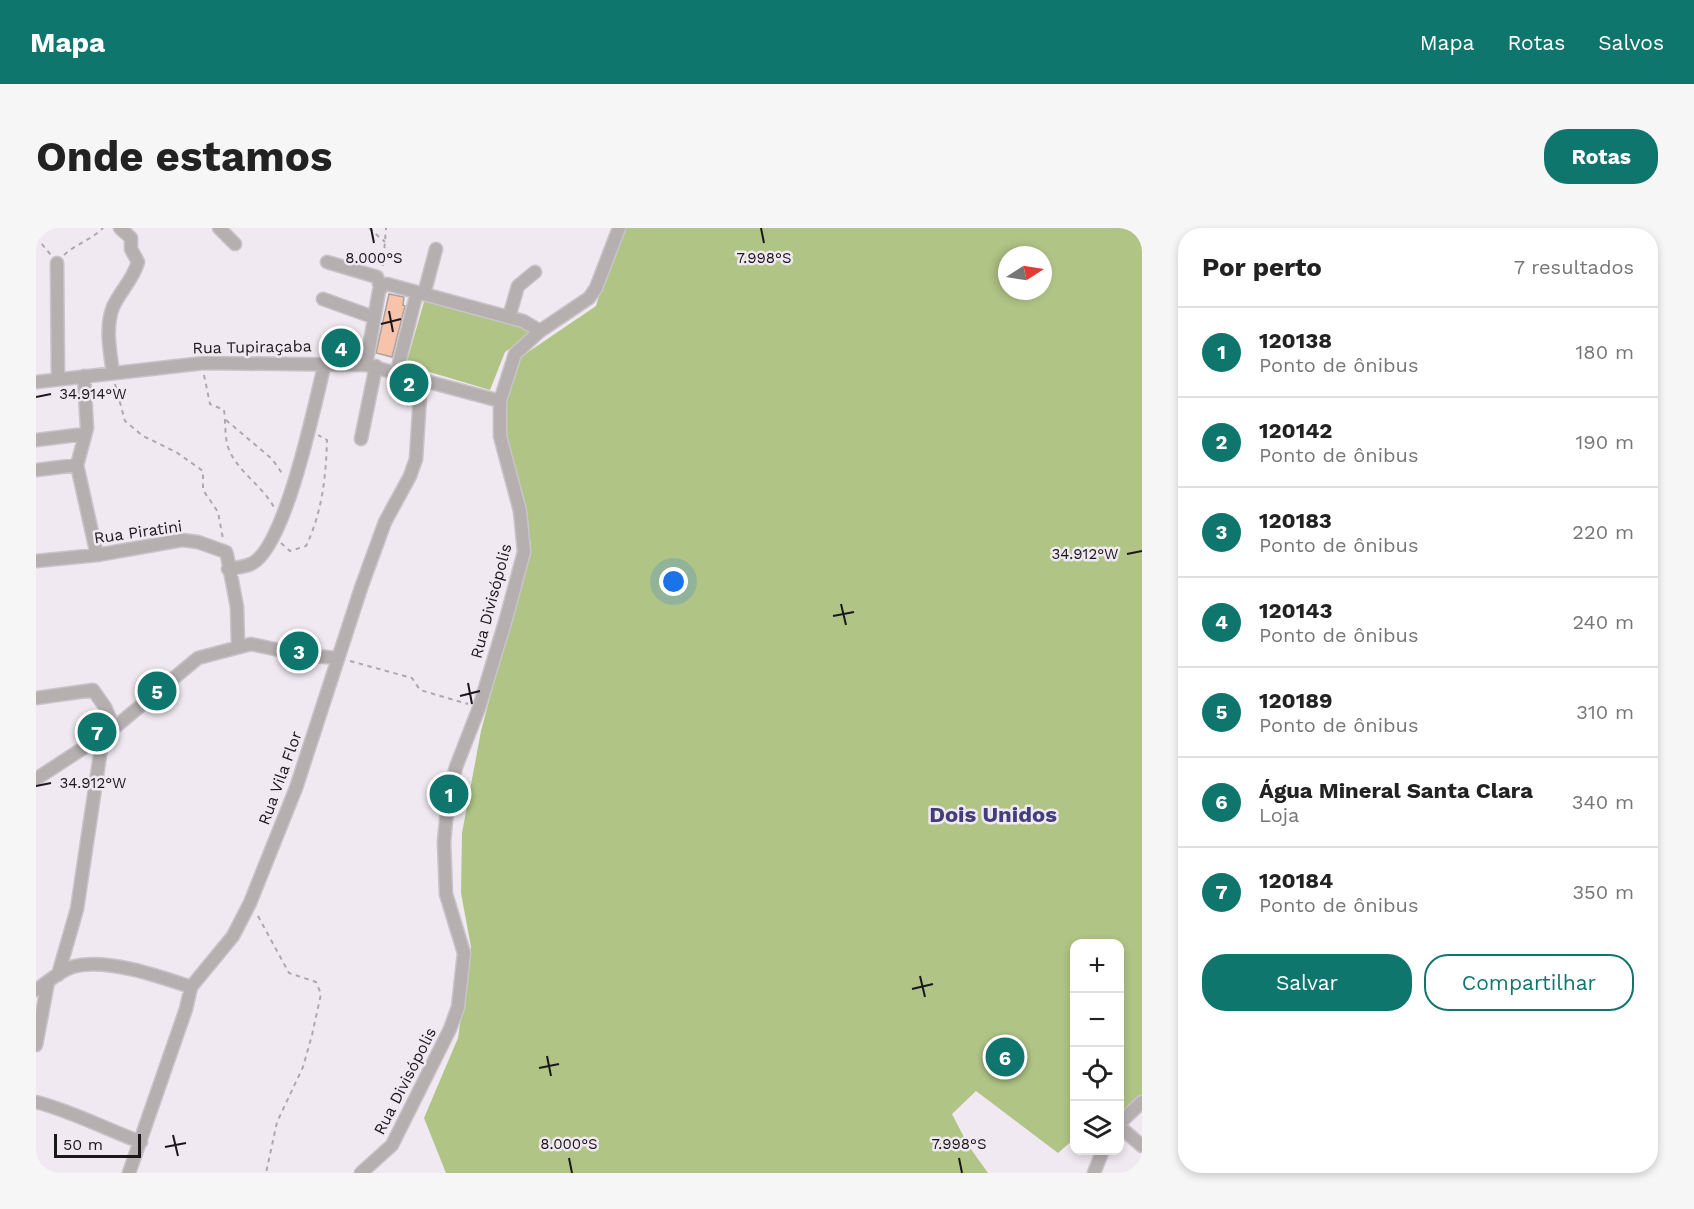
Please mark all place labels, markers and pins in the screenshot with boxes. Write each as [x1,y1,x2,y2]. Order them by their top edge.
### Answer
pin: 4 [322,326,360,370]
pin: 2 [390,360,428,406]
pin: 3 [280,628,318,674]
pin: 5 [138,668,176,714]
pin: 7 [78,710,116,754]
pin: 1 [430,772,468,816]
pin: 6 [986,1034,1024,1080]

